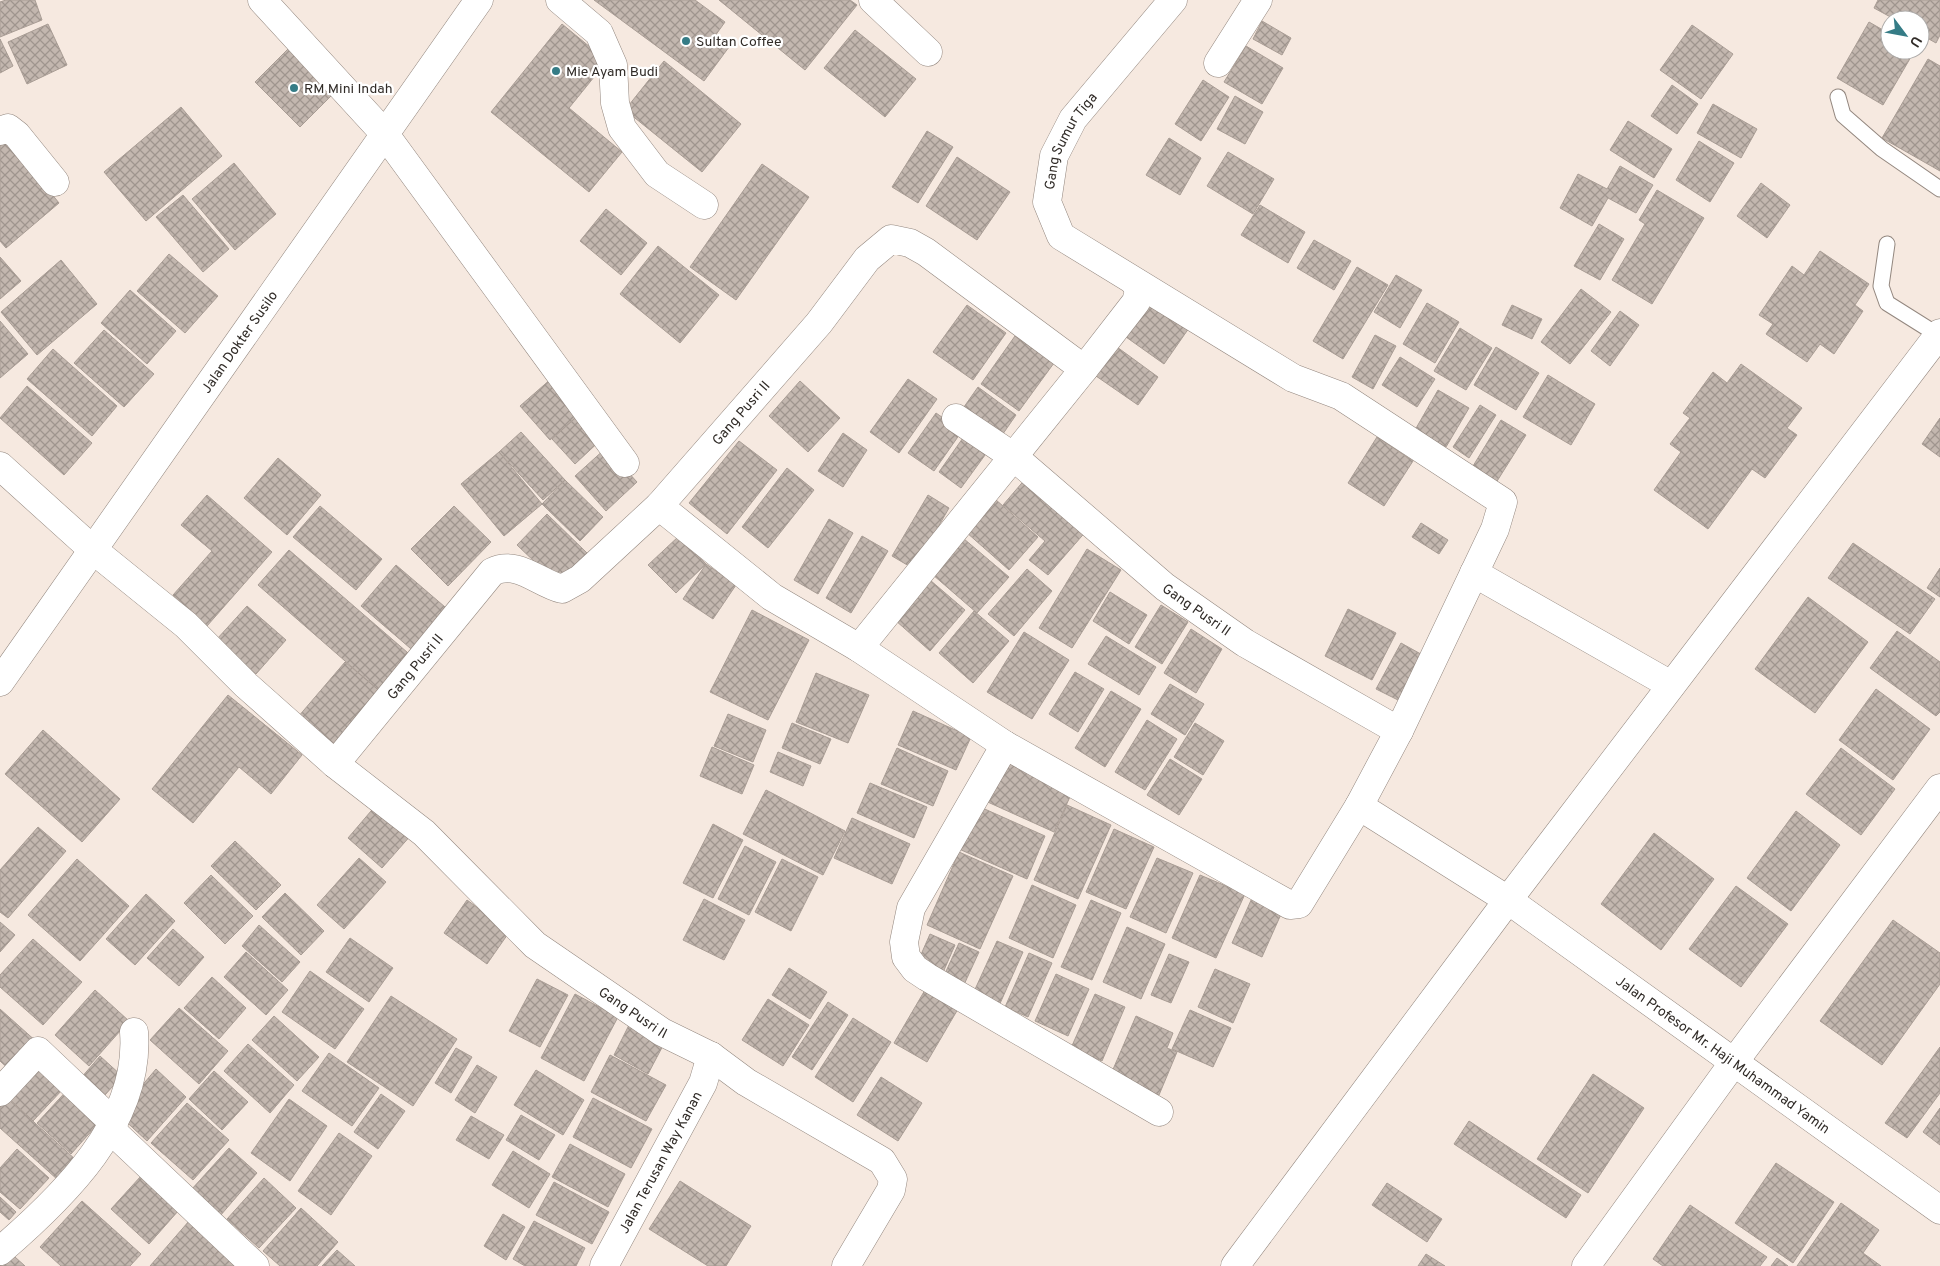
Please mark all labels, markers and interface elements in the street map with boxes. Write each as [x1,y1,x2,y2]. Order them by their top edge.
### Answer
north arrow [1880,10,1930,60]
text: U [1905,32,1925,50]
place label: Sultan Coffee [696,34,782,51]
marker: Sultan Coffee [680,35,692,47]
place label: Mie Ayam Budi [566,64,658,81]
marker: Mie Ayam Budi [550,65,562,77]
place label: RM Mini Indah [304,81,393,98]
marker: RM Mini Indah [288,82,300,94]
street label: Gang Sumur Tiga [1042,90,1101,191]
street label: Jalan Dokter Susilo [198,288,282,397]
street label: Gang Pusri II [709,378,774,449]
street label: Gang Pusri II [1158,581,1233,640]
street label: Gang Pusri II [384,631,448,704]
street label: Jalan Profesor Mr. Haji Muhammad Yamin [1612,973,1833,1138]
street label: Gang Pusri II [595,984,670,1043]
street label: Jalan Terusan Way Kanan [616,1089,707,1237]

